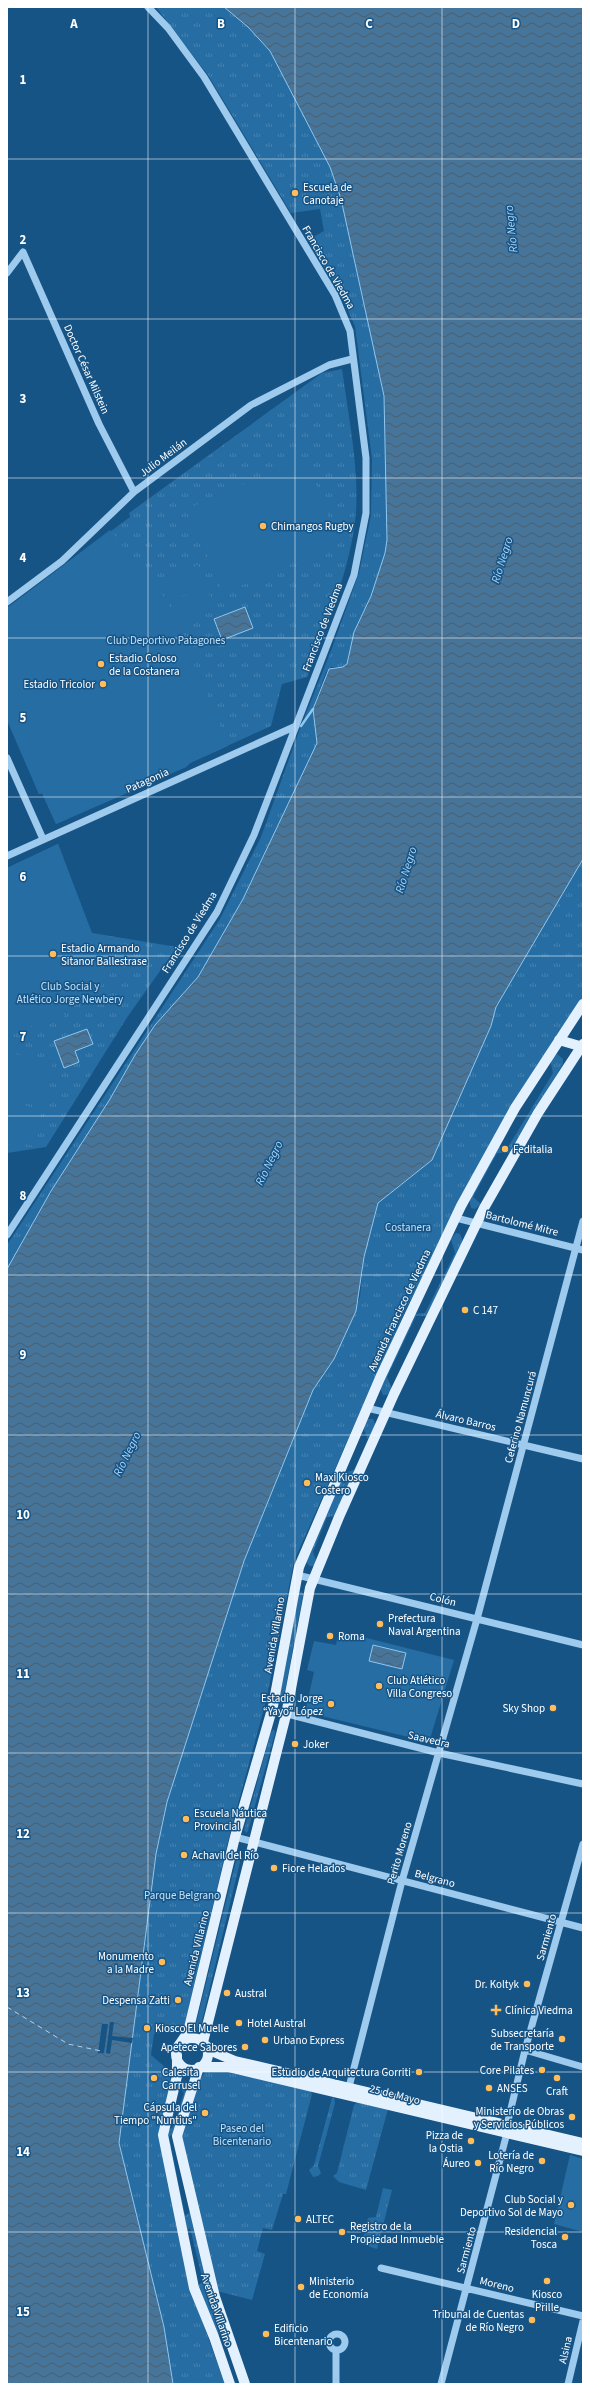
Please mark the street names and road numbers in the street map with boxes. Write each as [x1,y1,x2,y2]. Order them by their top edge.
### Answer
street label: Francisco de Viedma [299,223,359,312]
street label: Doctor César Milstein [60,322,113,416]
street label: Julio Meilán [137,435,190,480]
street label: Francisco de Viedma [299,581,346,674]
street label: Patagonia [123,764,171,797]
street label: Francisco de Viedma [158,888,221,976]
street label: Bartolomé Mitre [484,1207,560,1240]
street label: Avenida Francisco de Viedma [365,1247,434,1374]
street label: Ceferino Namuncurá [501,1369,540,1465]
street label: Álvaro Barros [434,1406,498,1435]
street label: Colón [428,1589,458,1610]
street label: Avenida Villarino [260,1596,289,1674]
street label: Saavedra [406,1727,451,1752]
street label: Perito Moreno [383,1820,416,1886]
street label: Belgrano [413,1866,457,1891]
street label: Avenida Villarino [180,1909,213,1987]
street label: Sarmiento [533,1912,560,1962]
street label: 25 de Mayo [368,2081,422,2108]
street label: Sarmiento [453,2225,480,2275]
street label: Avenida Villarino [197,2271,236,2349]
street label: Moreno [478,2273,516,2296]
street label: Alsina [555,2335,576,2365]

